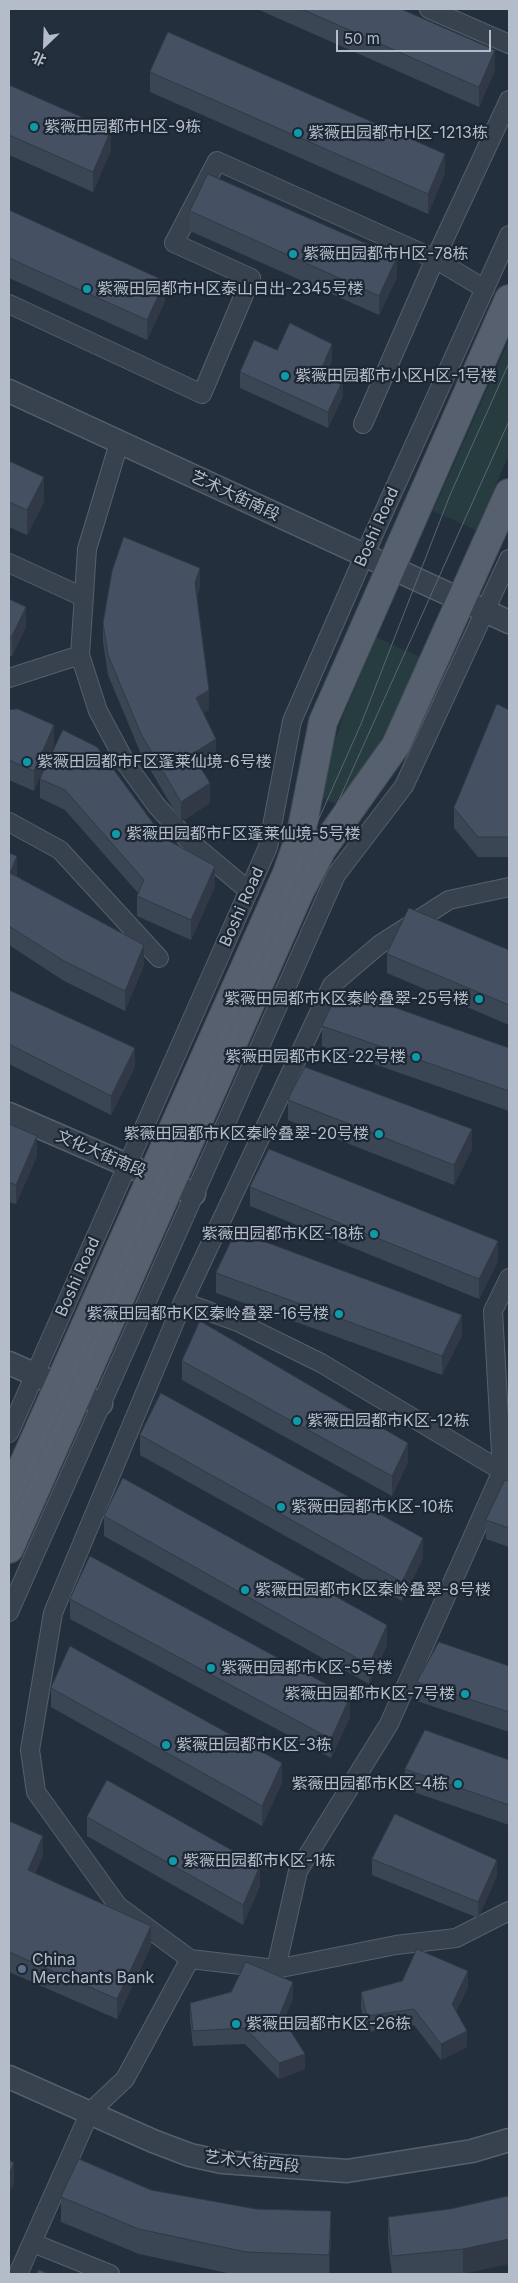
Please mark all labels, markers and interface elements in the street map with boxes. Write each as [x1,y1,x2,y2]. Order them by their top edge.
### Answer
north arrow [20,20,70,70]
scale bar [338,20,493,52]
text: 50 m [344,29,380,48]
text: 北 [29,49,49,70]
place label: 紫薇田园都市H区-9栋 [44,117,201,137]
marker: 紫薇田园都市H区-9栋 [28,121,40,133]
place label: 紫薇田园都市H区-1213栋 [308,123,488,143]
marker: 紫薇田园都市H区-1213栋 [292,127,304,139]
place label: 紫薇田园都市H区-78栋 [303,244,469,264]
marker: 紫薇田园都市H区-78栋 [287,248,299,260]
place label: 紫薇田园都市H区泰山日出-2345号楼 [97,279,363,299]
marker: 紫薇田园都市H区泰山日出-2345号楼 [81,283,93,295]
place label: 紫薇田园都市小区H区-1号楼 [295,366,497,386]
marker: 紫薇田园都市小区H区-1号楼 [279,370,291,382]
street label: 艺术大街南段 [187,467,283,525]
street label: Boshi Road [351,484,403,570]
place label: 紫薇田园都市F区蓬莱仙境-6号楼 [37,752,272,772]
marker: 紫薇田园都市F区蓬莱仙境-6号楼 [21,756,33,768]
place label: 紫薇田园都市F区蓬莱仙境-5号楼 [126,824,361,844]
marker: 紫薇田园都市F区蓬莱仙境-5号楼 [110,828,122,840]
street label: Boshi Road [216,864,268,950]
place label: 紫薇田园都市K区秦岭叠翠-25号楼 [224,989,469,1009]
marker: 紫薇田园都市K区秦岭叠翠-25号楼 [473,993,485,1005]
place label: 紫薇田园都市K区-22号楼 [225,1047,406,1067]
marker: 紫薇田园都市K区-22号楼 [410,1051,422,1063]
place label: 紫薇田园都市K区秦岭叠翠-20号楼 [124,1124,369,1144]
street label: 文化大街南段 [53,1126,149,1182]
marker: 紫薇田园都市K区秦岭叠翠-20号楼 [373,1128,385,1140]
place label: 紫薇田园都市K区-18栋 [201,1224,364,1244]
marker: 紫薇田园都市K区-18栋 [368,1228,380,1240]
street label: Boshi Road [52,1234,104,1320]
place label: 紫薇田园都市K区秦岭叠翠-16号楼 [86,1304,329,1324]
marker: 紫薇田园都市K区秦岭叠翠-16号楼 [333,1308,345,1320]
place label: 紫薇田园都市K区-12栋 [307,1411,469,1431]
marker: 紫薇田园都市K区-12栋 [291,1415,303,1427]
place label: 紫薇田园都市K区-10栋 [291,1497,454,1517]
marker: 紫薇田园都市K区-10栋 [275,1501,287,1513]
place label: 紫薇田园都市K区秦岭叠翠-8号楼 [255,1580,491,1600]
marker: 紫薇田园都市K区秦岭叠翠-8号楼 [239,1584,251,1596]
place label: 紫薇田园都市K区-5号楼 [221,1658,393,1678]
marker: 紫薇田园都市K区-5号楼 [205,1662,217,1674]
place label: 紫薇田园都市K区-7号楼 [284,1684,455,1704]
marker: 紫薇田园都市K区-7号楼 [459,1688,471,1700]
place label: 紫薇田园都市K区-3栋 [176,1735,332,1755]
marker: 紫薇田园都市K区-3栋 [160,1739,172,1751]
place label: 紫薇田园都市K区-4栋 [292,1774,448,1794]
marker: 紫薇田园都市K区-4栋 [452,1778,464,1790]
place label: 紫薇田园都市K区-1栋 [183,1851,336,1871]
marker: 紫薇田园都市K区-1栋 [167,1855,179,1867]
place label: China Merchants Bank [32,1950,154,1988]
marker: China Merchants Bank [16,1963,28,1975]
place label: 紫薇田园都市K区-26栋 [246,2014,411,2034]
marker: 紫薇田园都市K区-26栋 [230,2018,242,2030]
street label: 艺术大街西段 [203,2147,301,2177]

